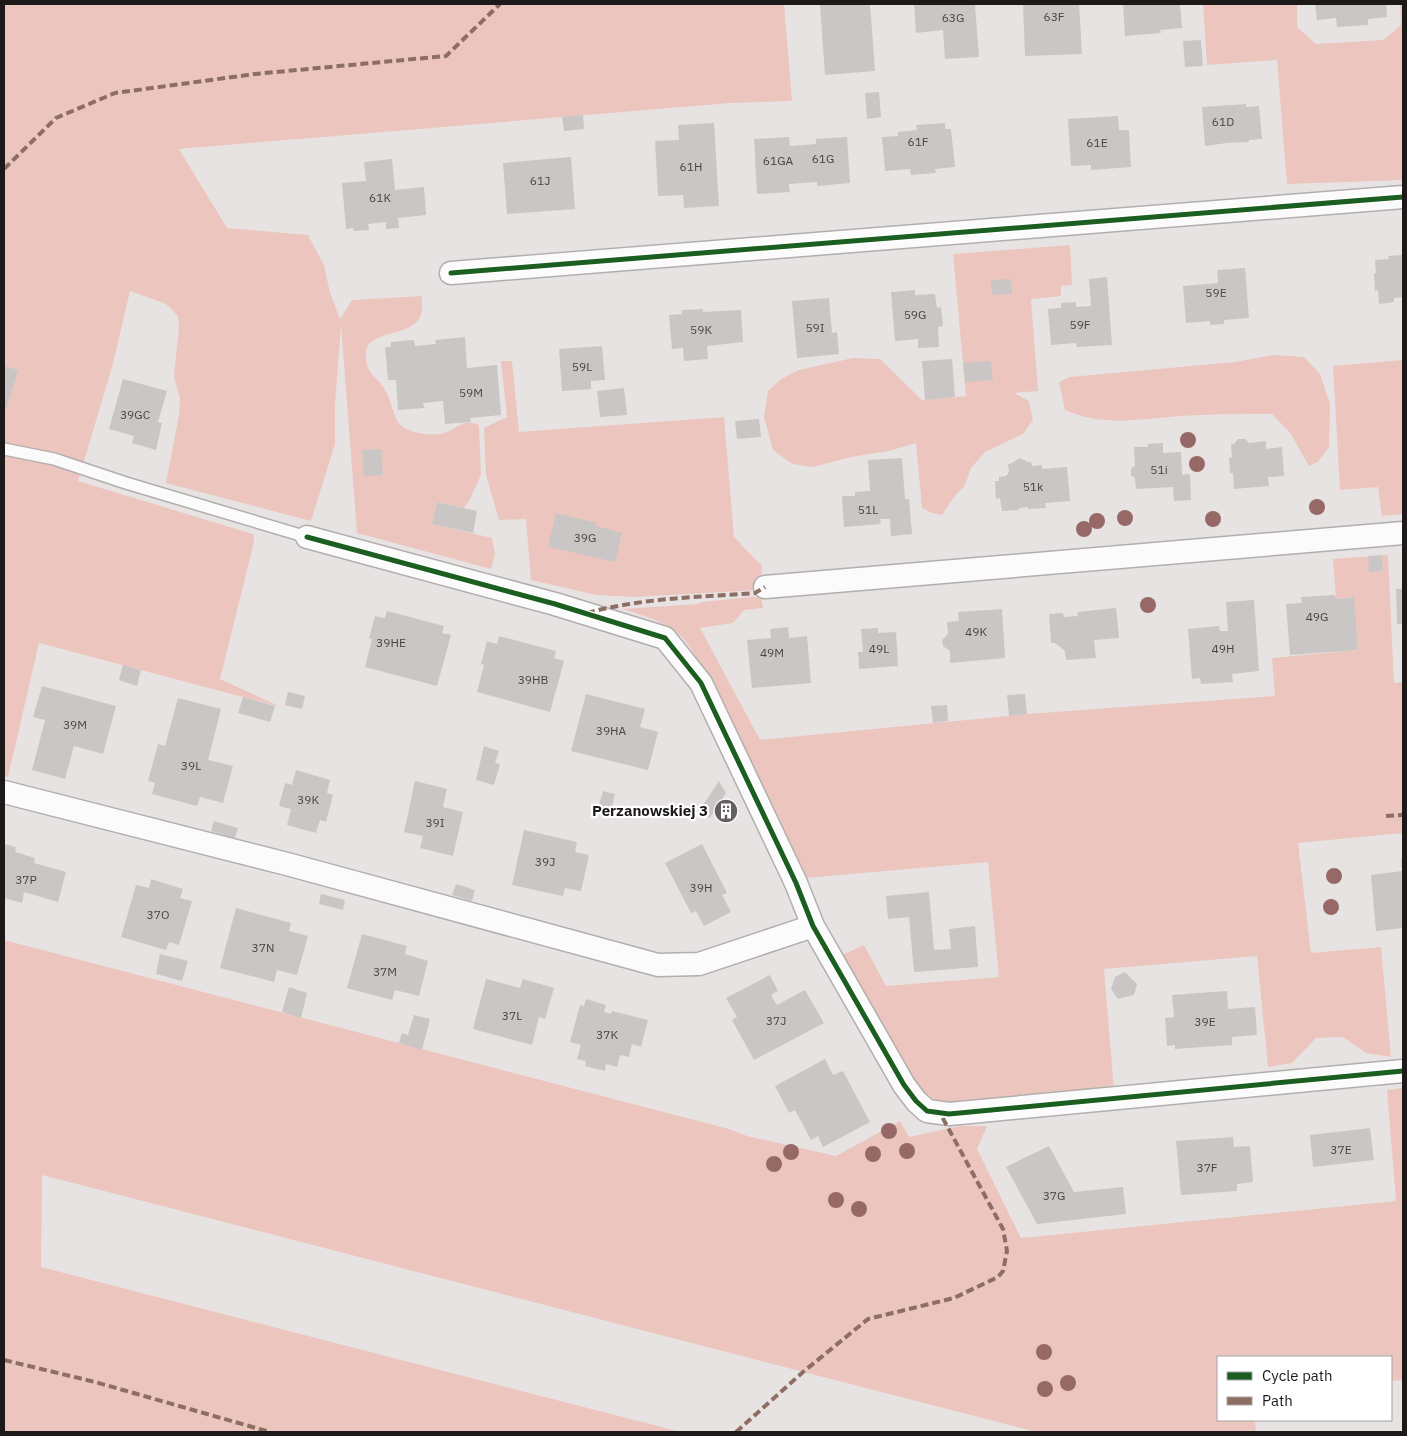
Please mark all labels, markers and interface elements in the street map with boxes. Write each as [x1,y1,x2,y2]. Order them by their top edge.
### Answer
house number: 63F [1043,9,1065,24]
house number: 63G [942,10,964,25]
house number: 61D [1212,114,1234,129]
house number: 61F [907,134,929,149]
house number: 61E [1086,135,1108,150]
house number: 61G [812,151,834,166]
house number: 61GA [763,153,794,168]
house number: 61H [680,159,702,174]
house number: 61J [530,173,550,188]
house number: 61K [369,190,391,205]
house number: 59E [1205,285,1227,300]
house number: 59G [904,307,926,322]
house number: 59F [1069,317,1091,332]
house number: 59I [805,320,825,335]
house number: 59K [690,322,712,337]
house number: 59L [572,359,592,374]
house number: 59M [459,385,483,400]
house number: 39GC [120,407,151,422]
house number: 51i [1150,462,1168,477]
house number: 51k [1023,479,1044,494]
house number: 51L [858,502,878,517]
house number: 39G [574,530,596,545]
house number: 49G [1306,609,1328,624]
house number: 49K [965,624,987,639]
house number: 39HE [376,635,406,650]
house number: 49L [869,641,889,656]
house number: 49H [1212,641,1234,656]
house number: 49M [760,645,784,660]
house number: 39HB [518,672,549,687]
house number: 39M [63,717,87,732]
house number: 39HA [596,723,627,738]
house number: 39L [181,758,201,773]
house number: 39K [297,792,319,807]
building icon: Perzanowskiej 3 [713,798,739,824]
place label: Perzanowskiej 3 [592,801,708,820]
house number: 39I [425,815,445,830]
house number: 39J [535,854,555,869]
house number: 37P [15,872,37,887]
house number: 39H [690,880,712,895]
house number: 37O [147,907,169,922]
house number: 37N [252,940,274,955]
house number: 37M [373,964,397,979]
house number: 37L [502,1008,522,1023]
house number: 37J [766,1013,786,1028]
house number: 39E [1194,1014,1216,1029]
house number: 37K [596,1027,618,1042]
house number: 37E [1330,1142,1352,1157]
house number: 37F [1196,1160,1218,1175]
house number: 37G [1043,1188,1065,1203]
legend [1217,1356,1392,1421]
text: Cycle path [1262,1366,1333,1385]
text: Path [1262,1391,1293,1410]

